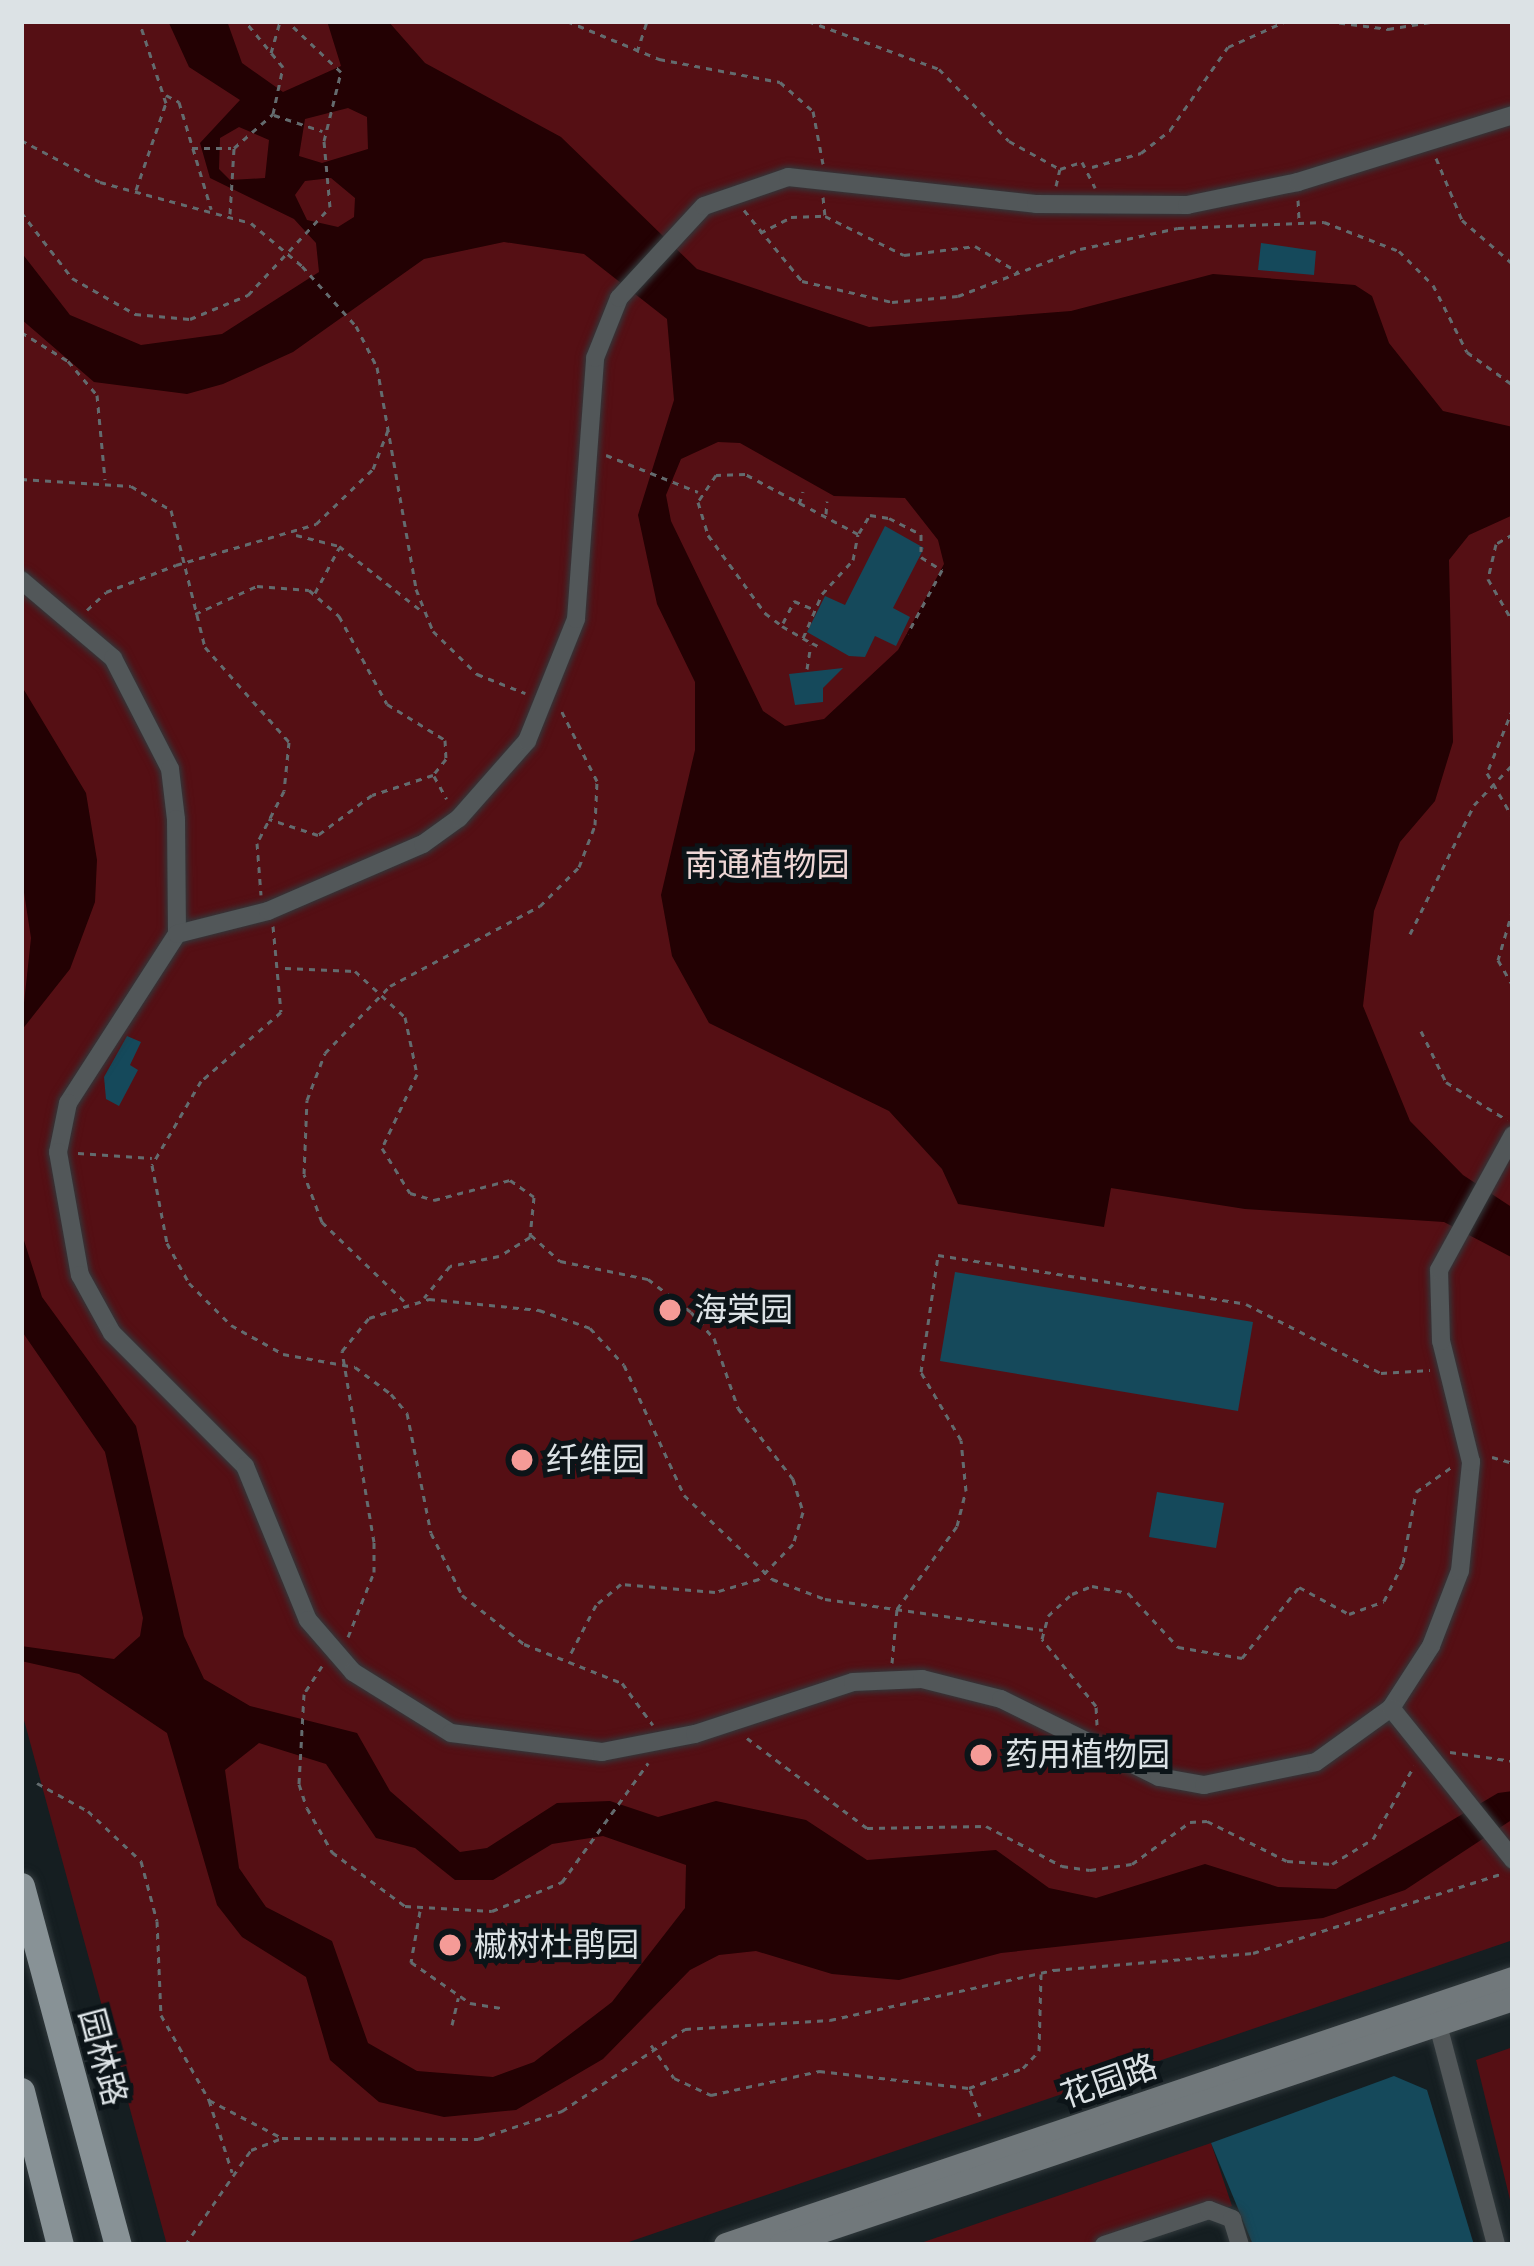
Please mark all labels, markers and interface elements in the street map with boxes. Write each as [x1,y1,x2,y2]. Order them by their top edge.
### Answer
park label: 南通植物园 [685,845,849,885]
place label: 海棠园 [694,1290,793,1330]
marker: 海棠园 [657,1297,683,1323]
place label: 纤维园 [546,1440,645,1480]
marker: 纤维园 [509,1447,535,1473]
place label: 药用植物园 [1005,1735,1170,1775]
marker: 药用植物园 [968,1742,994,1768]
place label: 槭树杜鹃园 [474,1925,639,1965]
marker: 槭树杜鹃园 [437,1932,463,1958]
street label: 园林路 [71,2004,135,2110]
street label: 花园路 [1056,2046,1162,2116]

